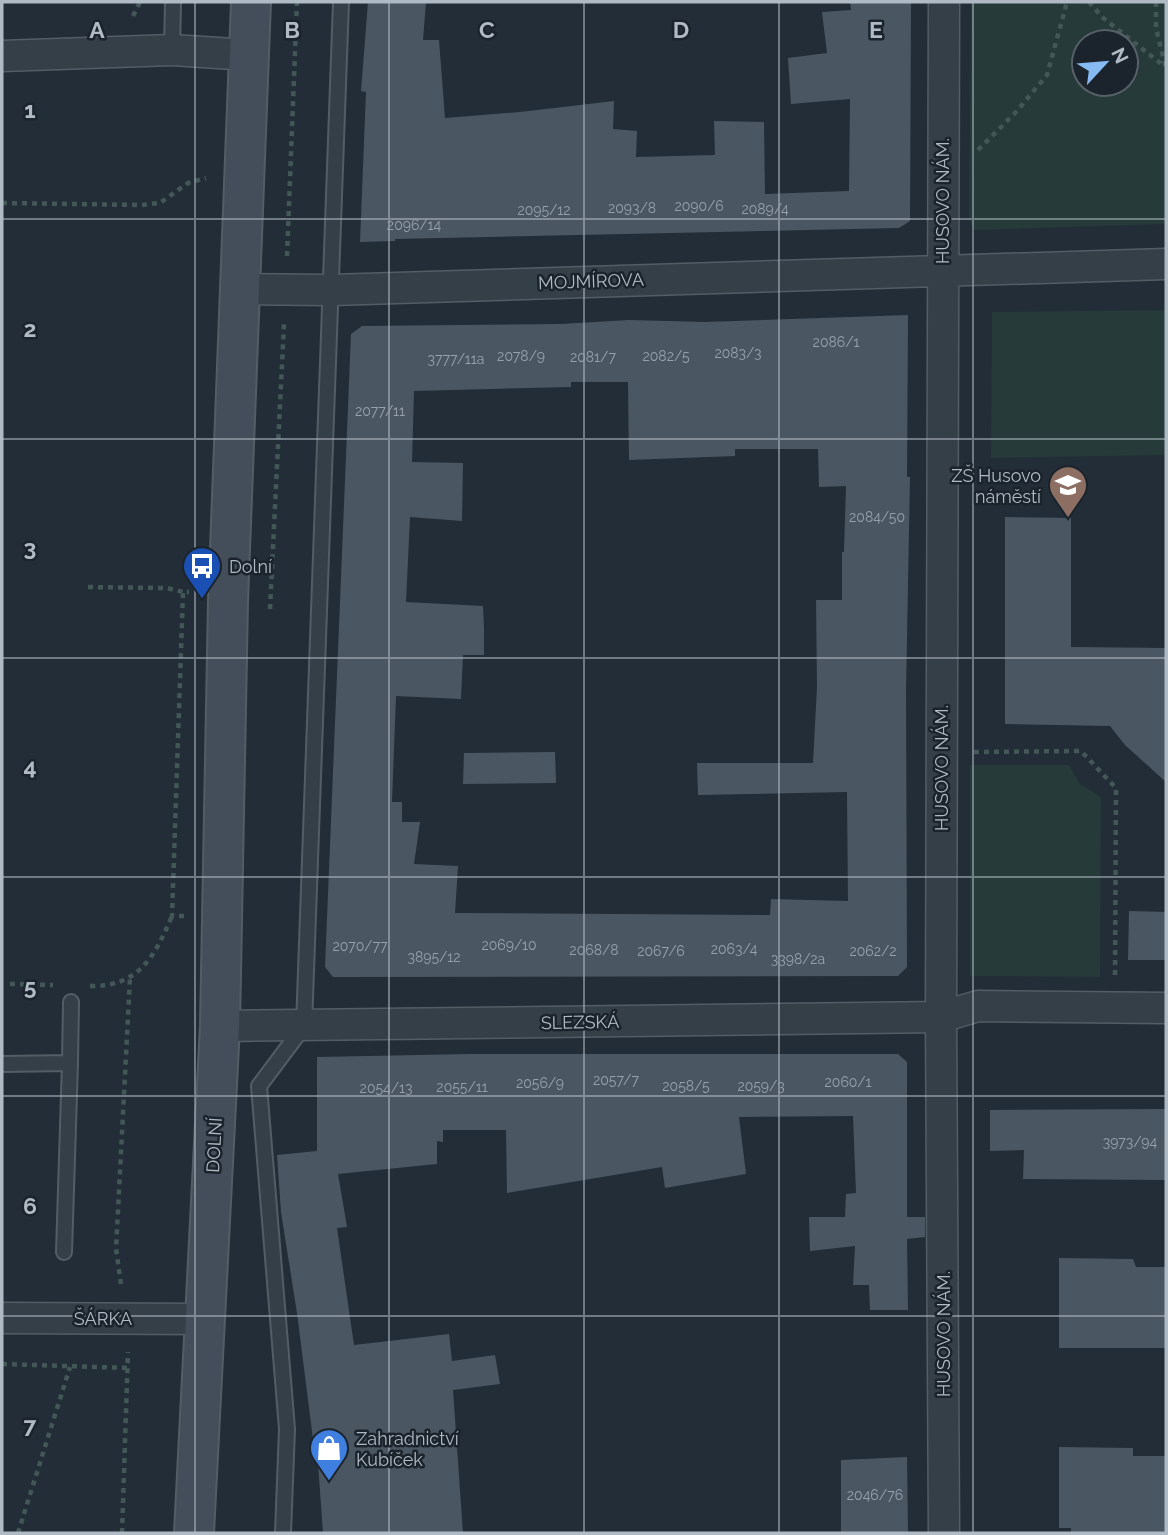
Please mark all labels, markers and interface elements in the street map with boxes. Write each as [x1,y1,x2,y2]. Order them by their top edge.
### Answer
text: A [89,16,105,43]
text: B [284,16,300,43]
text: C [479,16,495,43]
text: D [673,16,689,43]
text: E [869,16,883,43]
north arrow [1070,28,1140,98]
text: N [1107,44,1133,67]
text: 1 [24,96,36,123]
street label: HUSOVO NÁM. [931,138,953,264]
house number: 2090/6 [674,198,724,214]
house number: 2093/8 [608,200,656,216]
house number: 2089/4 [741,201,789,217]
house number: 2095/12 [517,202,571,218]
house number: 2096/14 [387,217,442,233]
street label: MOJMÍROVA [538,268,644,293]
text: 2 [24,315,36,342]
house number: 2086/1 [813,334,859,350]
house number: 2083/3 [714,345,762,361]
house number: 2078/9 [497,348,545,364]
house number: 2082/5 [642,348,690,364]
house number: 2081/7 [570,349,617,365]
house number: 3777/11a [428,351,484,367]
house number: 2077/11 [355,403,405,419]
place label: ZŠ Husovo náměstí [951,464,1041,507]
school or university icon: ZŠ Husovo náměstí [1047,464,1089,519]
house number: 2084/50 [849,509,905,525]
text: 3 [24,534,36,561]
bus stop icon: Dolní [181,545,223,600]
place label: Dolní [229,556,272,577]
street label: HUSOVO NÁM. [930,705,952,831]
text: 4 [23,753,37,780]
house number: 2069/10 [481,937,537,953]
house number: 2070/77 [332,938,388,954]
house number: 2063/4 [711,941,758,957]
house number: 2068/8 [569,942,619,958]
house number: 2067/6 [637,943,685,959]
house number: 2062/2 [849,943,897,959]
house number: 3895/12 [407,949,461,965]
house number: 3398/2a [771,951,825,967]
text: 5 [24,973,37,1000]
street label: SLEZSKÁ [541,1010,619,1033]
house number: 2057/7 [593,1072,640,1088]
house number: 2060/1 [825,1074,871,1090]
house number: 2056/9 [516,1075,564,1091]
house number: 2058/5 [662,1078,710,1094]
house number: 2059/3 [737,1078,785,1094]
house number: 2055/11 [436,1079,488,1095]
house number: 2054/13 [360,1080,412,1096]
street label: DOLNÍ [201,1116,226,1173]
house number: 3973/94 [1103,1134,1158,1150]
text: 6 [23,1192,37,1219]
street label: HUSOVO NÁM. [932,1271,954,1397]
street label: ŠÁRKA [74,1307,132,1329]
text: 7 [24,1411,37,1438]
shop icon: Zahradnictví Kubíček [308,1427,350,1482]
place label: Zahradnictví Kubíček [356,1428,459,1470]
house number: 2046/76 [847,1487,903,1503]

